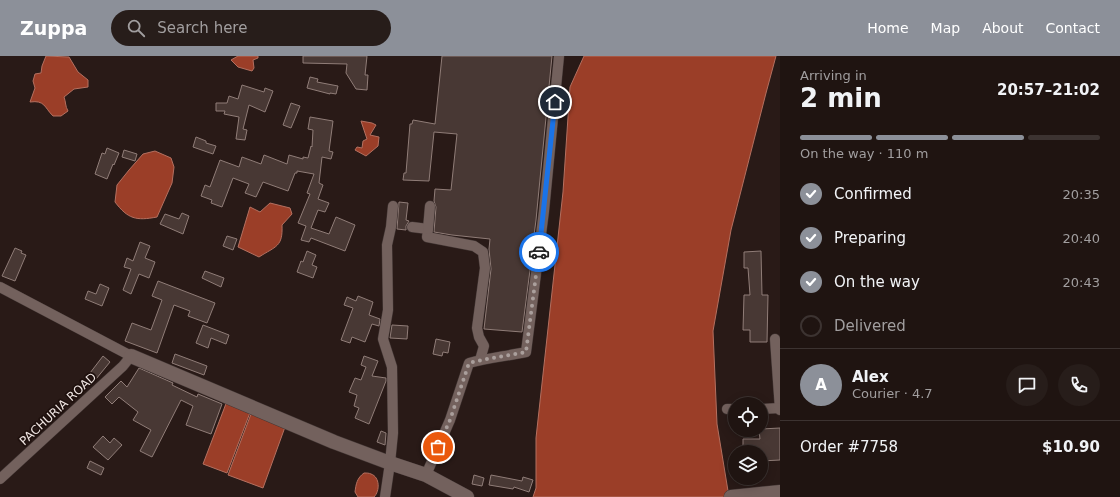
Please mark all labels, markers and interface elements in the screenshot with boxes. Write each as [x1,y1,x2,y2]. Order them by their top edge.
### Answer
search box [111,10,391,46]
text: Zuppa [20,17,87,39]
icon: search [125,17,147,39]
text: Search here [157,19,247,37]
text: Home [867,20,909,36]
text: Map [931,20,960,36]
text: About [982,20,1024,36]
text: Contact [1046,20,1100,36]
text: Arriving in [800,68,867,83]
text: 20:57–21:02 [997,81,1100,99]
text: 2 min [800,83,882,113]
pin [538,85,572,119]
icon: home [544,91,566,113]
text: On the way · 110 m [800,146,928,161]
icon: check [800,183,822,205]
text: Confirmed [834,185,912,203]
text: 20:35 [1063,187,1100,202]
icon: check [800,227,822,249]
text: Preparing [834,229,906,247]
text: 20:40 [1063,231,1100,246]
courier [519,232,559,272]
icon: car [528,241,550,263]
icon: check [800,271,822,293]
text: On the way [834,273,920,291]
text: 20:43 [1063,275,1100,290]
text: Delivered [834,317,906,335]
button: chat [1006,364,1048,406]
button: phone [1058,364,1100,406]
text: Alex [852,368,889,386]
street label: PACHURIA ROAD [17,370,99,448]
text: A [815,376,827,394]
text: Courier · 4.7 [852,386,933,401]
map controls [728,397,768,485]
button: locate [728,397,768,437]
pin [421,430,455,464]
icon: bag [427,436,449,458]
text: Order #7758 [800,438,898,456]
text: $10.90 [1042,438,1100,456]
button: layers [728,445,768,485]

